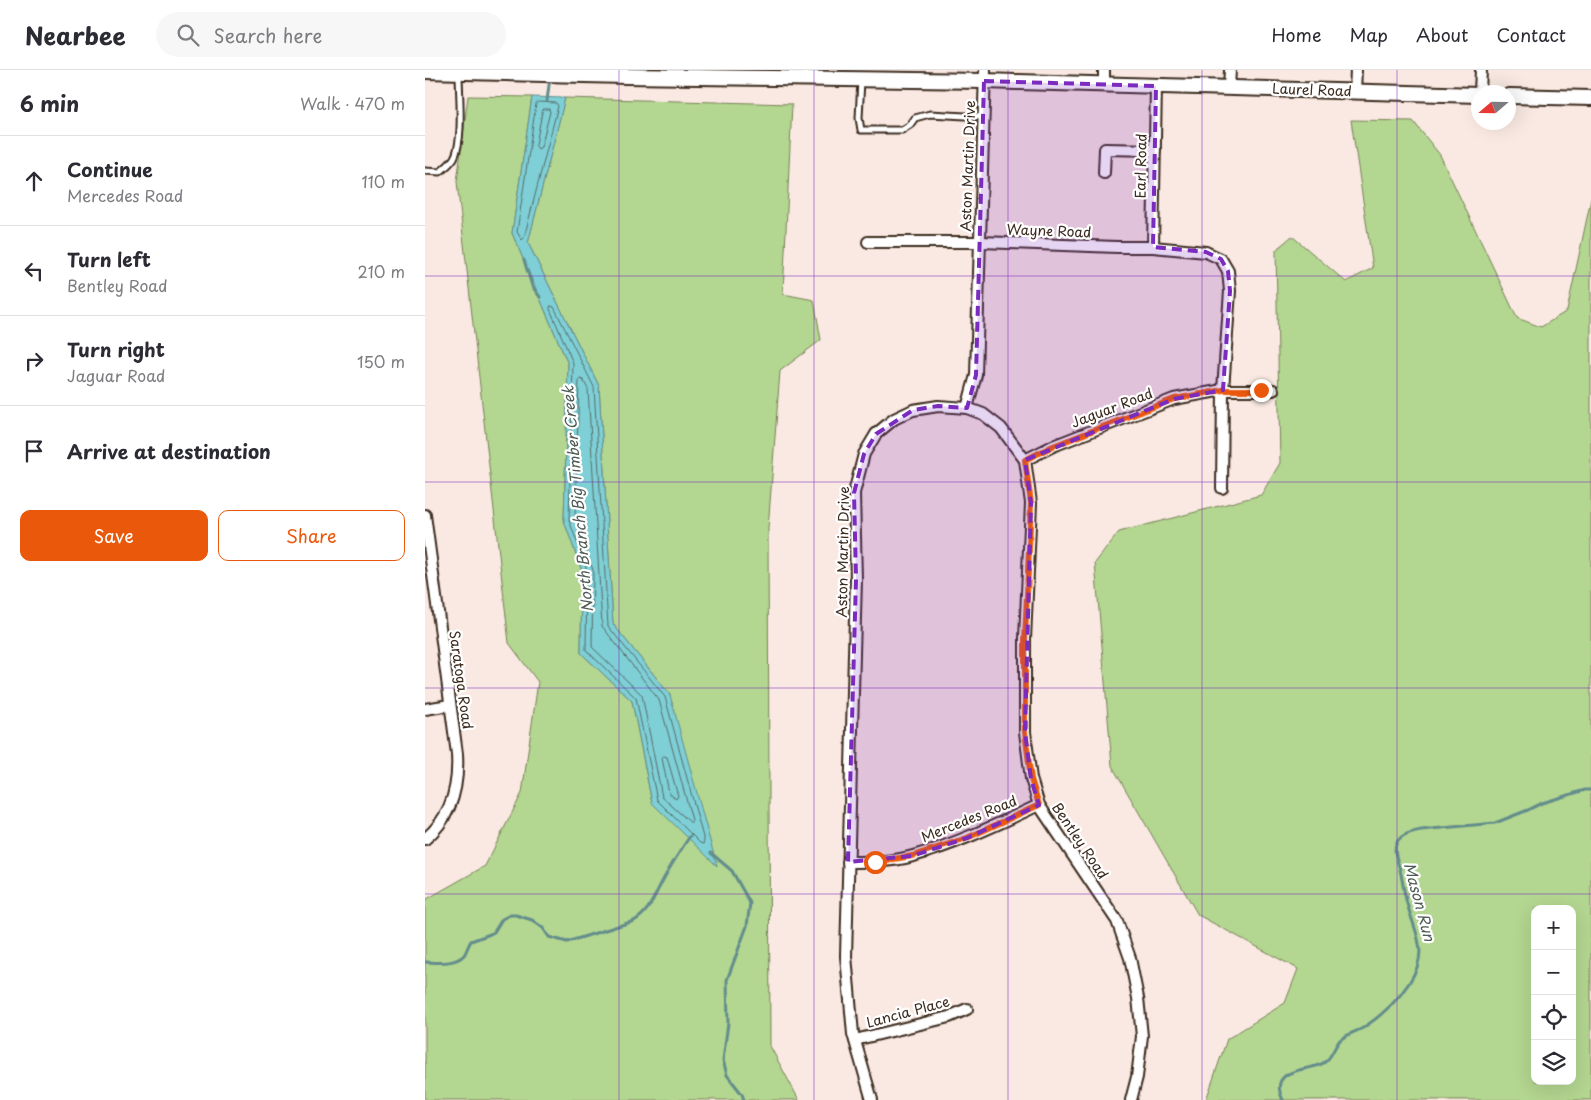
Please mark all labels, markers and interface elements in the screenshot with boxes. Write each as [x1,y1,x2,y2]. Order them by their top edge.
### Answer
search box [156,12,506,57]
text: Nearbee [25,17,126,53]
icon: search [174,21,202,49]
text: Search here [214,21,322,49]
text: Home [1271,21,1321,48]
text: Map [1349,21,1388,48]
text: About [1416,21,1468,48]
text: Contact [1496,21,1566,48]
street label: Laurel Road [1272,78,1352,101]
north arrow [1471,85,1516,130]
text: 6 min [20,87,79,119]
text: Walk · 470 m [300,91,405,115]
street label: Aston Martin Drive [955,100,980,232]
street label: Earl Road [1129,133,1152,199]
text: Continue [67,155,153,183]
icon: ahead [20,167,48,195]
text: 110 m [362,169,405,193]
text: Mercedes Road [67,183,183,207]
street label: Wayne Road [1006,219,1092,242]
text: Turn left [67,245,151,273]
icon: left [20,257,48,285]
text: 210 m [357,259,405,283]
text: Bentley Road [67,273,168,297]
text: Turn right [67,335,165,363]
icon: right [20,347,48,375]
text: 150 m [357,349,405,373]
text: Jaguar Road [67,363,165,387]
route end [1250,379,1273,402]
street label: Jaguar Road [1068,382,1156,433]
water label: North Branch Big Timber Creek [555,384,598,613]
icon: arrive [20,437,48,465]
text: Arrive at destination [67,437,271,465]
street label: Aston Martin Drive [831,486,854,618]
button: Save [20,510,208,561]
button: Share [218,510,405,561]
street label: Saratoga Road [444,629,479,731]
street label: Mercedes Road [918,790,1020,847]
street label: Bentley Road [1047,798,1114,883]
route start [864,851,887,874]
water label: Mason Run [1399,860,1442,945]
map controls [1531,905,1576,1085]
button: + [1531,905,1576,950]
button: − [1531,950,1576,995]
street label: Lancia Place [864,990,952,1033]
button: locate [1531,995,1576,1040]
button: layers [1531,1040,1576,1085]

